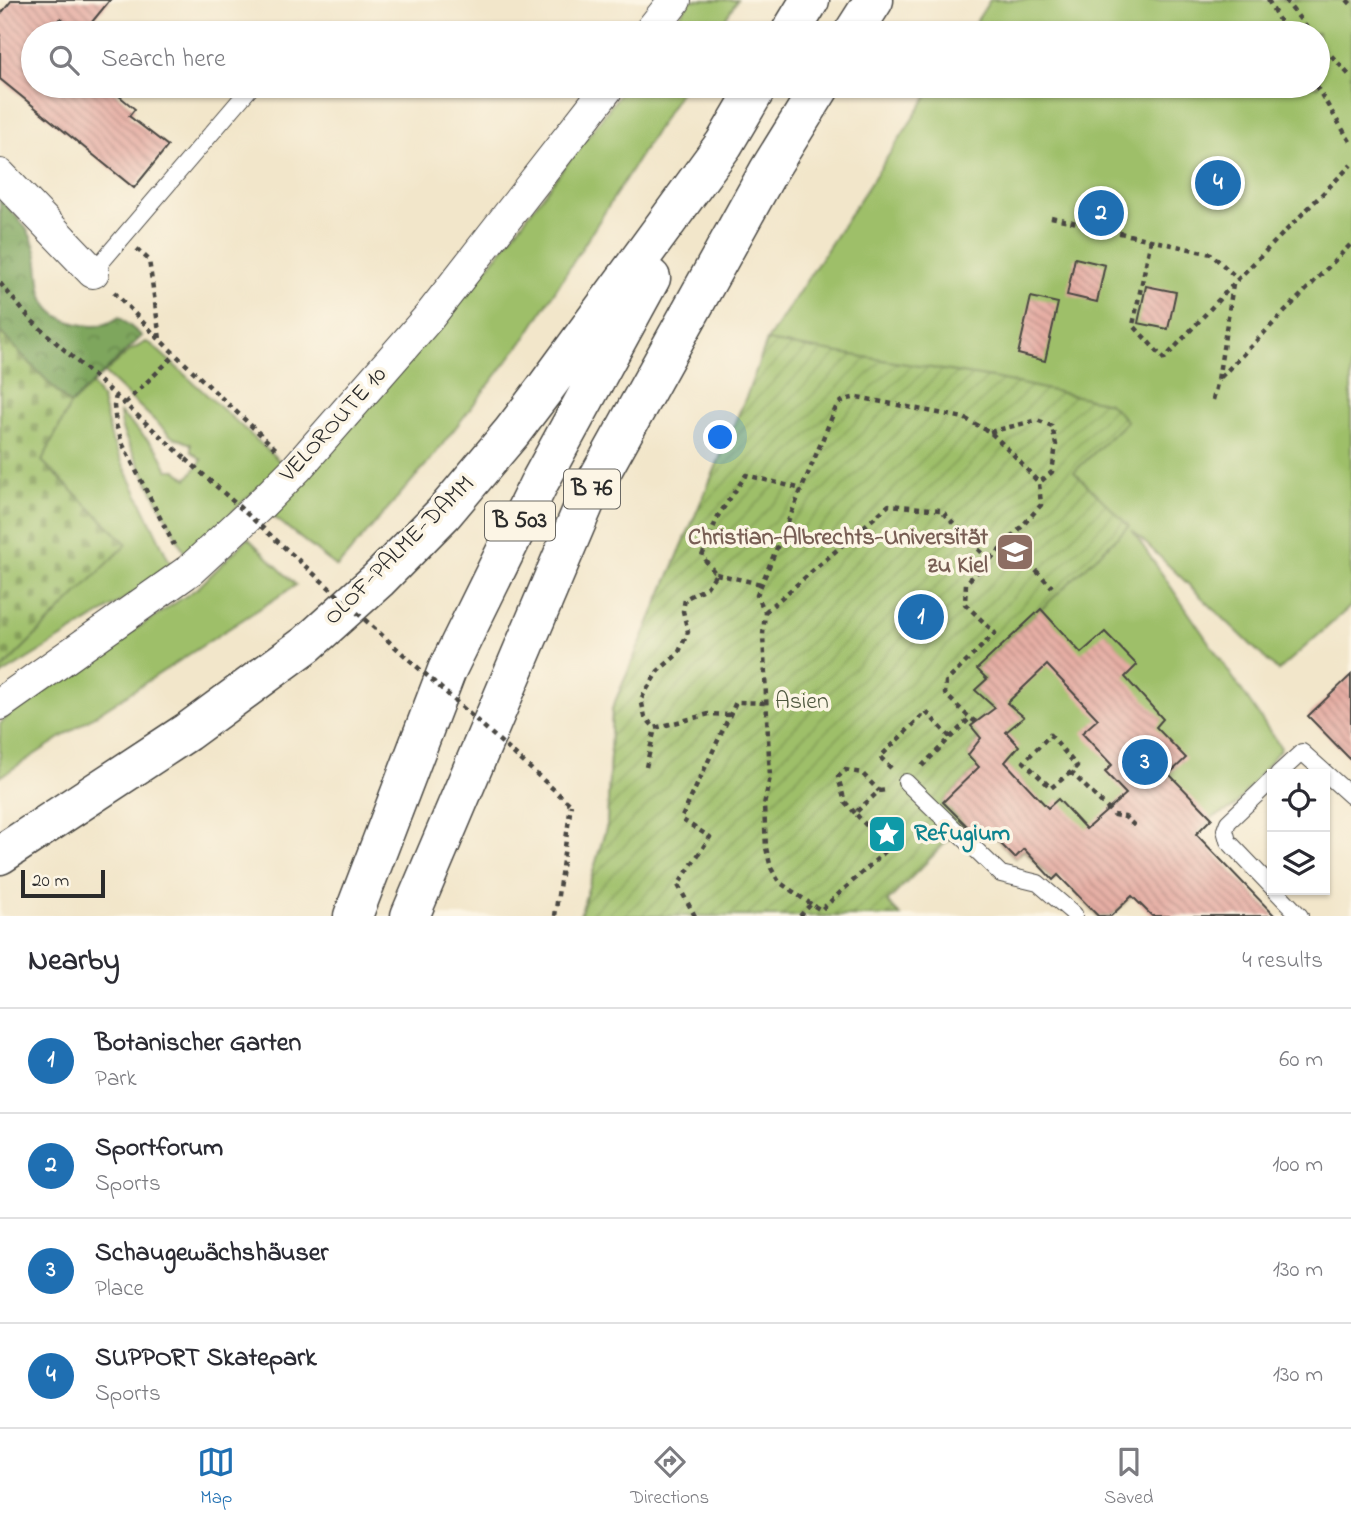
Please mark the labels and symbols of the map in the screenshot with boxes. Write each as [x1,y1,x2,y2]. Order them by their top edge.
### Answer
pin: 4 [1195,157,1241,209]
pin: 2 [1078,187,1124,239]
street label: VELOROUTE 10 [272,359,396,492]
your location [703,420,737,454]
street label: OLOF-PALME-DAMM [317,468,483,634]
road number: B 76 [564,470,620,509]
road number: B 503 [485,502,555,540]
place label: Christian-Albrechts-Universität zu Kiel [688,521,989,584]
school or university icon: Christian-Albrechts-Universität zu Kiel [994,531,1036,573]
pin: 1 [898,591,944,643]
park label: Asien [775,685,829,720]
pin: 3 [1122,736,1168,788]
place icon: Refugium [866,813,908,855]
place label: Refugium [914,817,1011,853]
scale bar [21,867,105,899]

